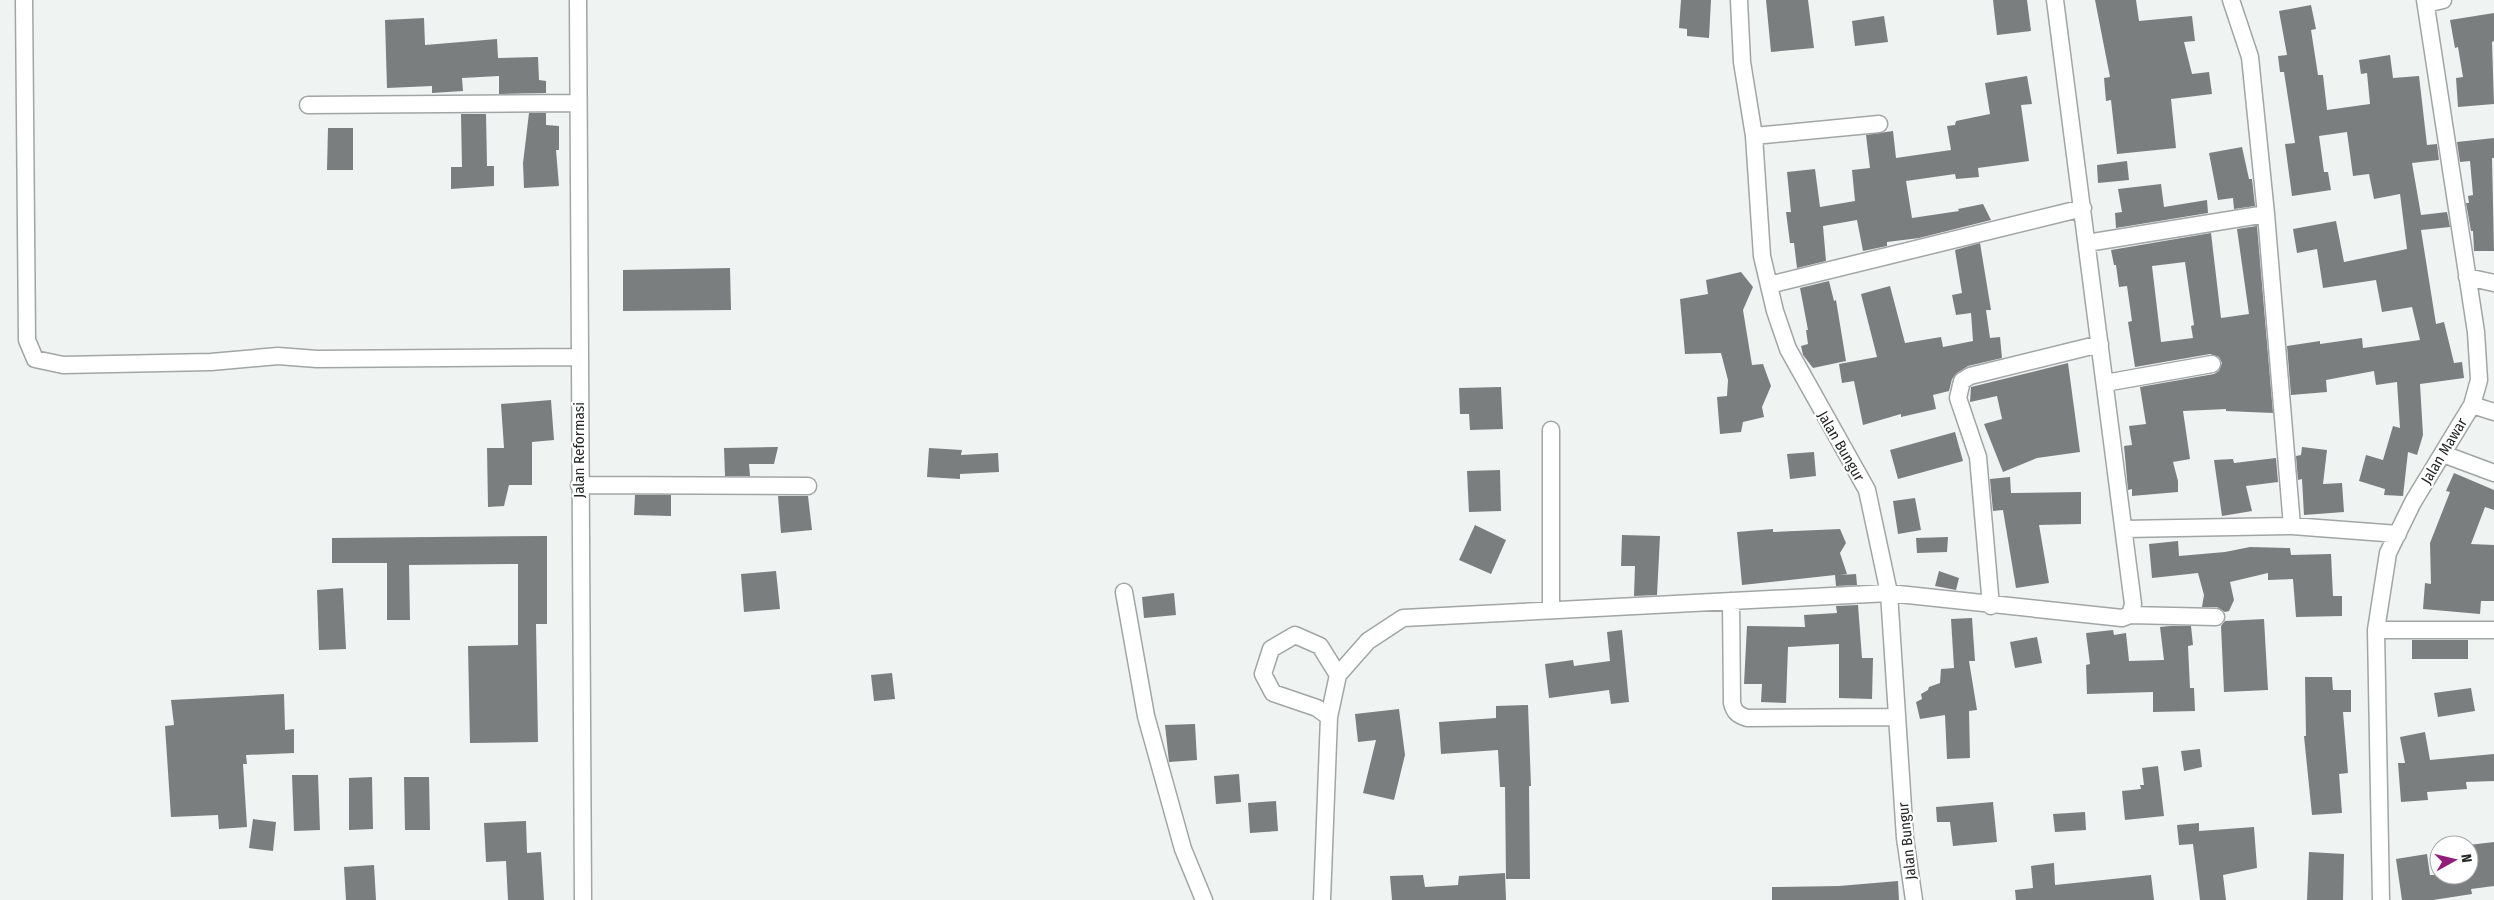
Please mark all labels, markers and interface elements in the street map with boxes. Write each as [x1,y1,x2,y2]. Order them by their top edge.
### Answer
street label: Jalan Reformasi [570,402,588,498]
street label: Jalan Bungur [1814,408,1869,485]
street label: Jalan Mawar [2417,414,2471,487]
street label: Jalan Bungur [1894,801,1920,881]
north arrow [2429,835,2479,885]
text: N [2457,853,2475,864]

